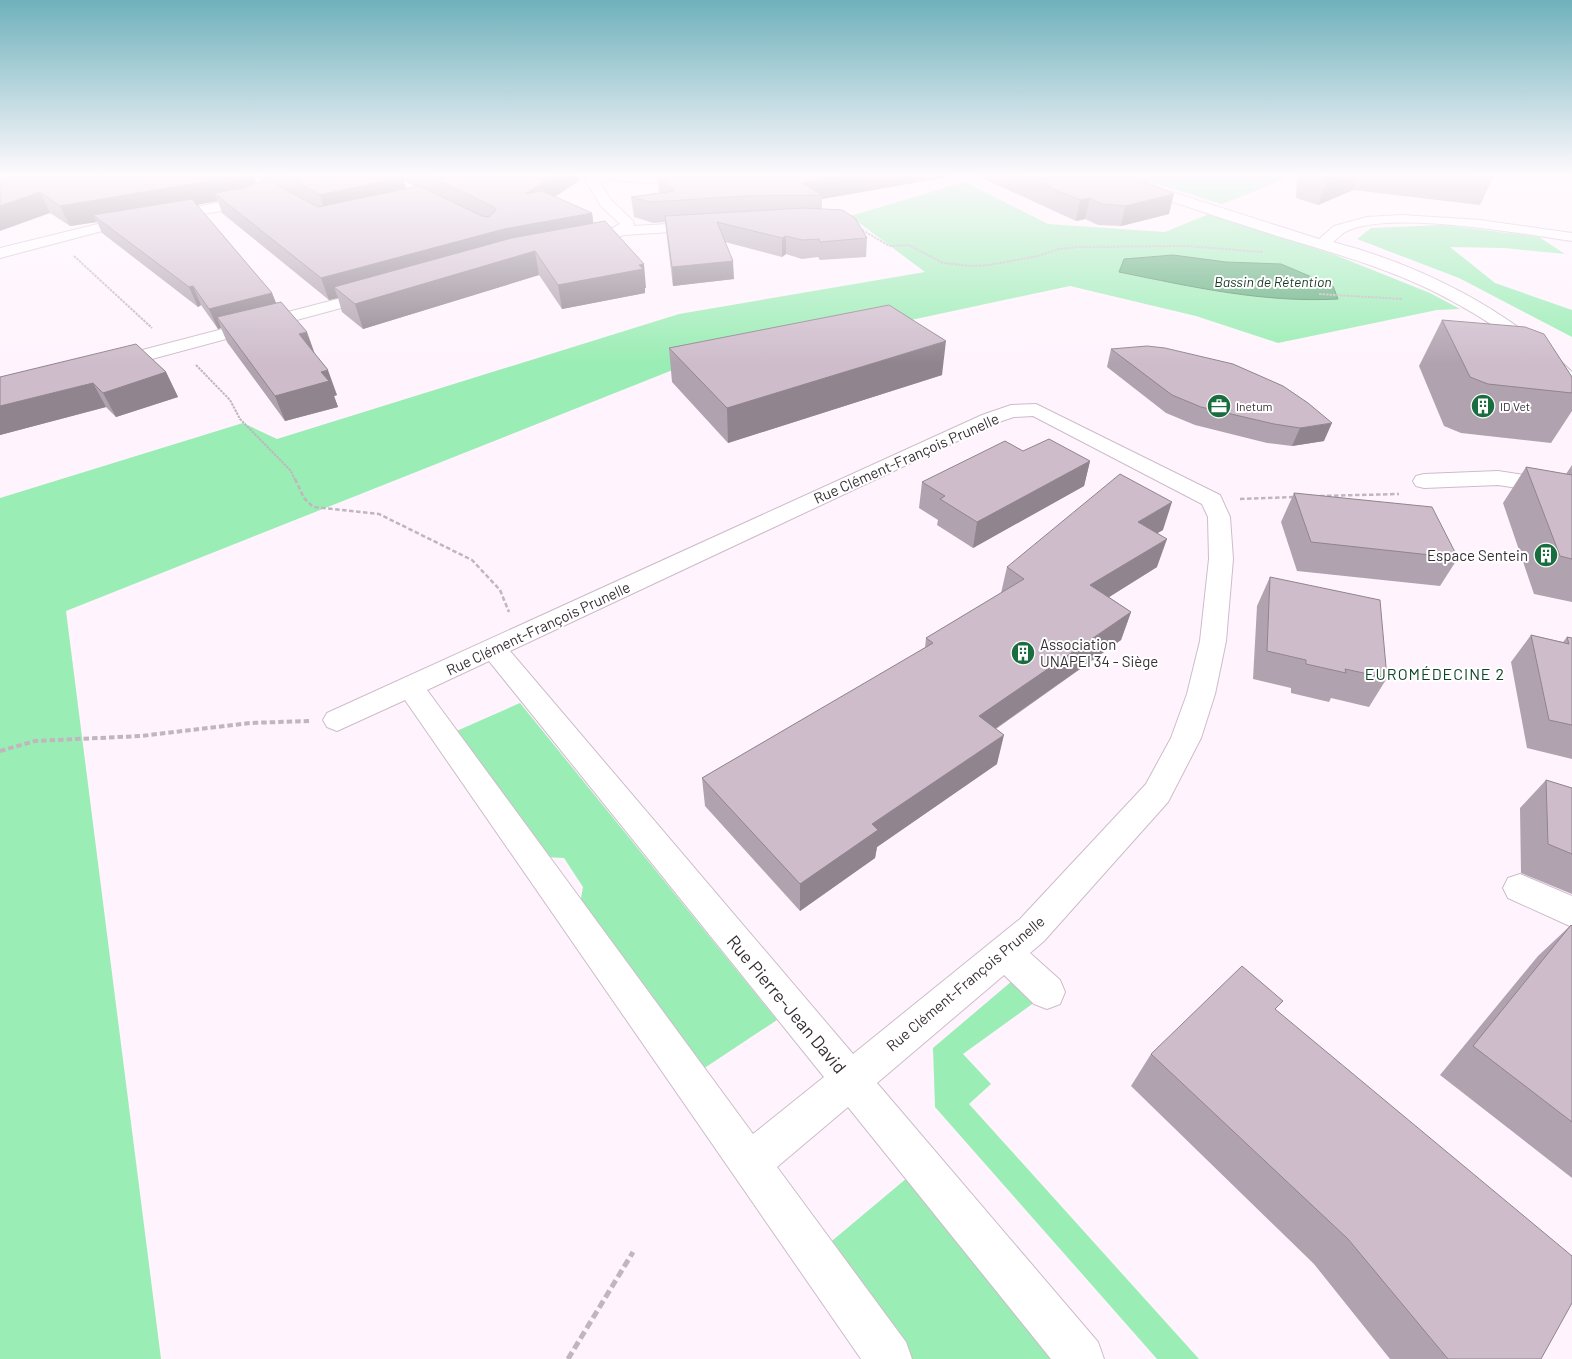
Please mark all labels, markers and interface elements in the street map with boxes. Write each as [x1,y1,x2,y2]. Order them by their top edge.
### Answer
water label: Bassin de Rétention [1214,273,1332,290]
office icon: Inetum [1206,393,1232,419]
building icon: ID Vet [1470,393,1496,419]
place label: Inetum [1236,399,1273,413]
place label: ID Vet [1500,399,1530,413]
street label: Rue Clément-François Prunelle [811,409,1001,507]
building icon: Espace Sentein [1533,542,1559,568]
place label: Espace Sentein [1427,546,1528,564]
street label: Rue Clément-François Prunelle [443,577,633,679]
place label: Association UNAPEI 34 - Siège [1040,635,1158,670]
building icon: Association UNAPEI 34 - Siège [1010,640,1036,666]
district label: EUROMÉDECINE 2 [1365,664,1505,683]
street label: Rue Clément-François Prunelle [882,912,1048,1054]
street label: Rue Pierre-Jean David [723,930,851,1078]

